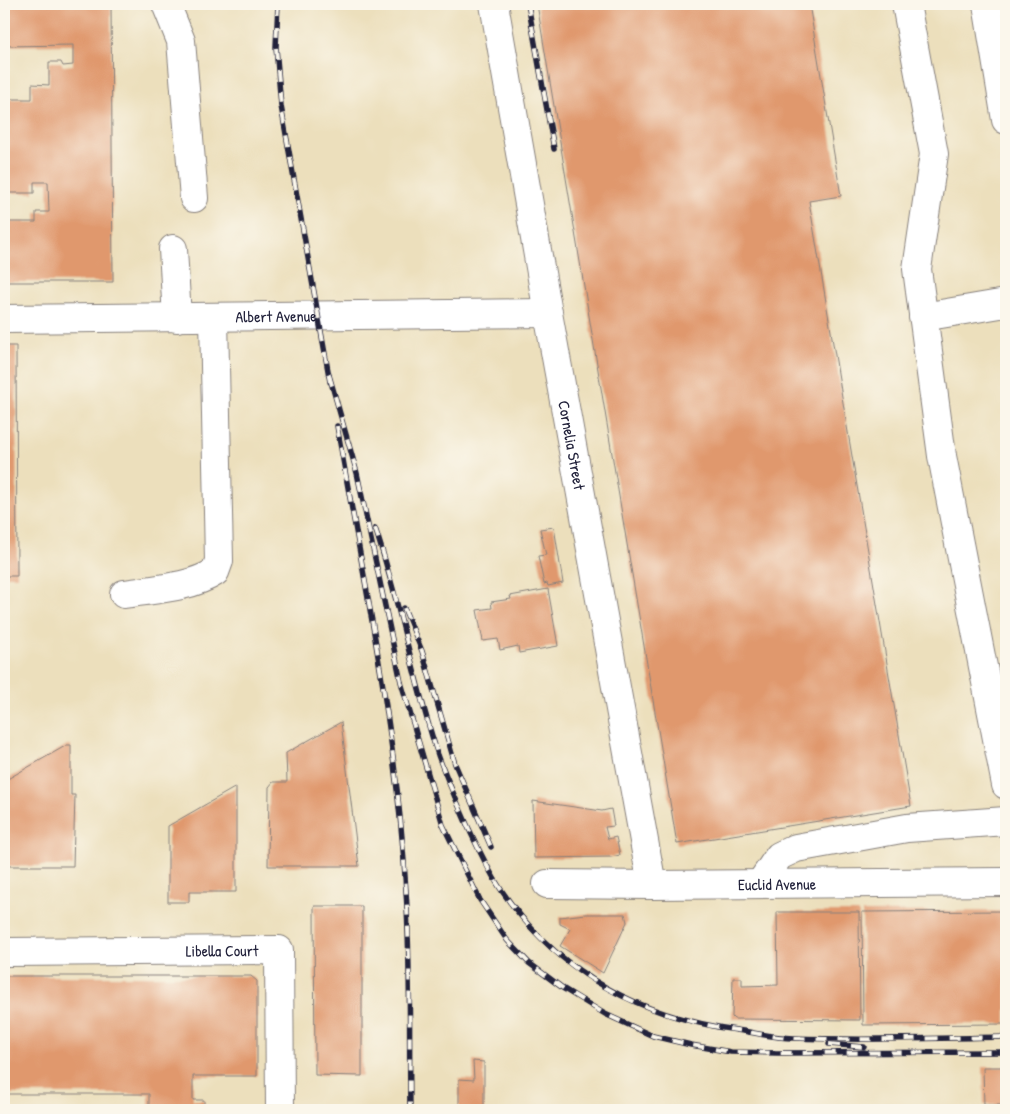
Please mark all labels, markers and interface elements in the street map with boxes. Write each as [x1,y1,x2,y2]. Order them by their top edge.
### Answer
street label: Albert Avenue [235,305,317,327]
street label: Cornelia Street [553,399,591,492]
street label: Euclid Avenue [738,873,817,895]
street label: Libella Court [186,939,259,962]

